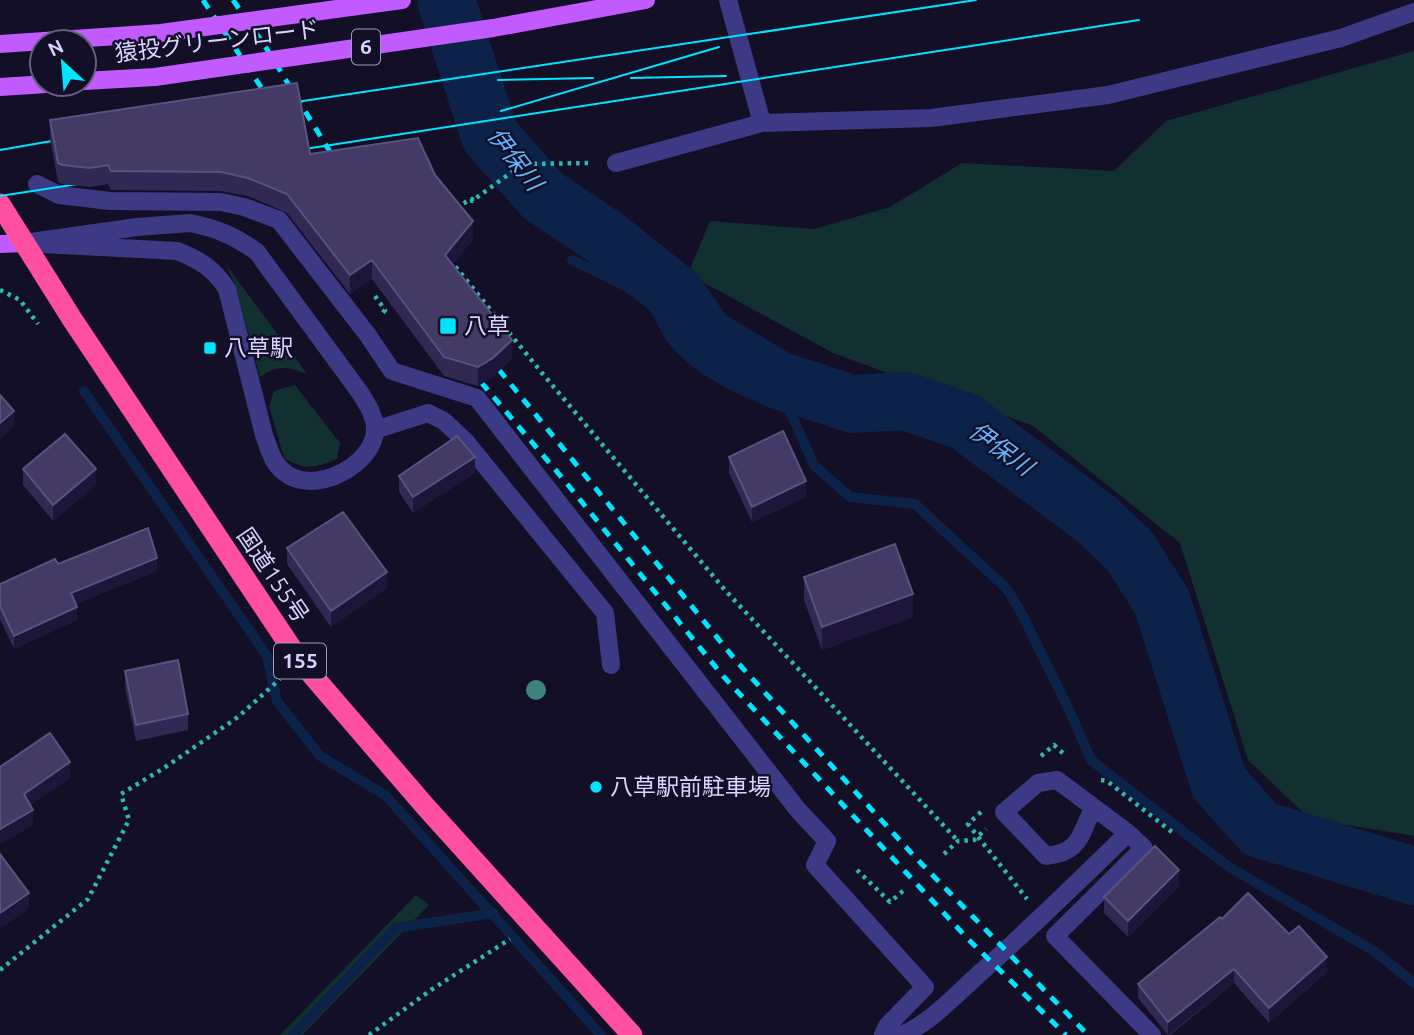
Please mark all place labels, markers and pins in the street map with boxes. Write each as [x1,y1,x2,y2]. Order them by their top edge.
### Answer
place label: 八草 [464,313,510,338]
marker: 八草 [438,316,458,336]
place label: 八草駅 [224,335,293,360]
marker: 八草駅 [202,340,218,356]
place label: 八草駅前駐車場 [610,774,771,799]
marker: 八草駅前駐車場 [588,779,604,795]

